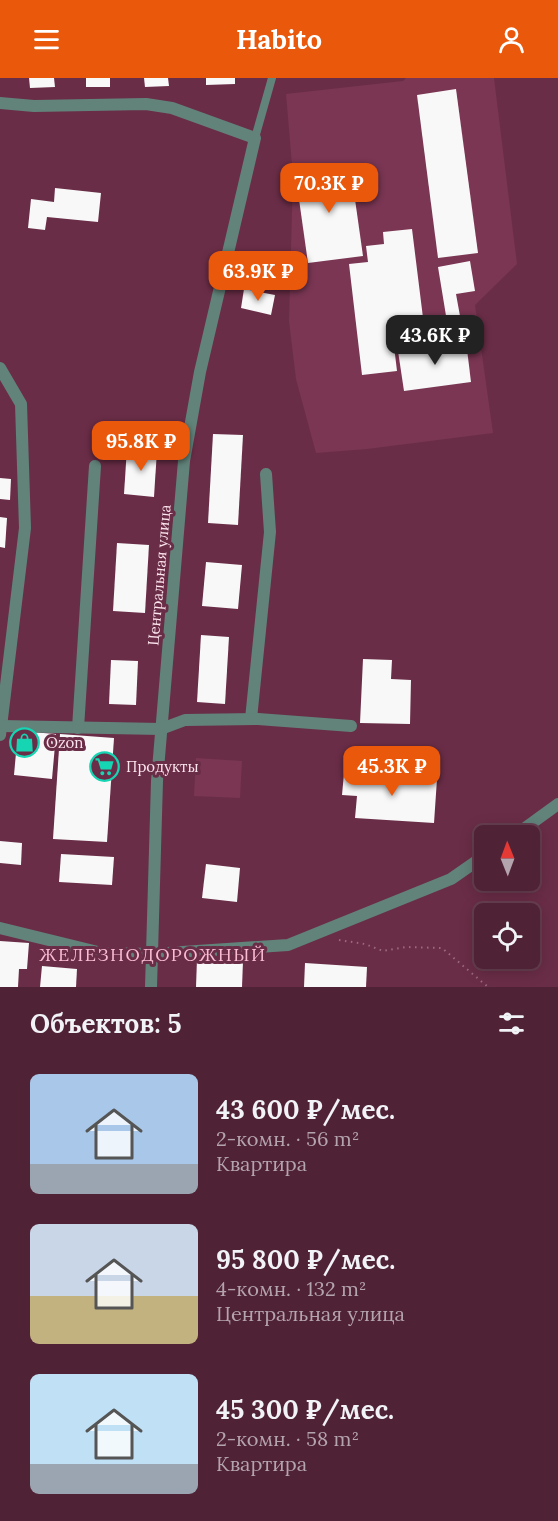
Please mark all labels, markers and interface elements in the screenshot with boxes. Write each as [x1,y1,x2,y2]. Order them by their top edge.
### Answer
text: Habito [236,22,322,56]
icon: menu [30,23,63,56]
icon: person [495,23,528,56]
pin: 70.3K ₽ [274,163,384,214]
text: 70.3K ₽ [294,170,364,195]
pin: 63.9K ₽ [203,251,313,302]
text: 63.9K ₽ [223,258,293,283]
pin: 43.6K ₽ [380,315,490,366]
text: 43.6K ₽ [400,322,470,347]
pin: 95.8K ₽ [86,421,196,472]
text: 95.8K ₽ [106,428,176,453]
street label: Центральная улица [143,503,175,646]
shop icon: Ozon [9,726,41,758]
place label: Ozon [46,733,83,752]
pin: 45.3K ₽ [337,746,447,797]
supermarket icon: Продукты [89,750,121,782]
text: 45.3K ₽ [357,753,427,778]
place label: Продукты [126,757,199,776]
north arrow [474,825,540,891]
map controls [474,825,540,969]
button: locate [474,903,540,969]
district label: ЖЕЛЕЗНОДОРОЖНЫЙ [39,943,267,966]
text: Объектов: 5 [30,1007,182,1040]
icon: filters [495,1007,528,1040]
text: 43 600 ₽/мес. [216,1093,395,1126]
icon: home [78,1098,150,1170]
text: 2-комн. · 56 m² [216,1126,359,1151]
text: Квартира [216,1151,307,1176]
text: 95 800 ₽/мес. [216,1243,395,1276]
icon: home [78,1248,150,1320]
text: 4-комн. · 132 m² [216,1276,367,1301]
text: Центральная улица [216,1301,405,1326]
text: 45 300 ₽/мес. [216,1393,394,1426]
icon: home [78,1398,150,1470]
text: 2-комн. · 58 m² [216,1426,359,1451]
text: Квартира [216,1451,307,1476]

